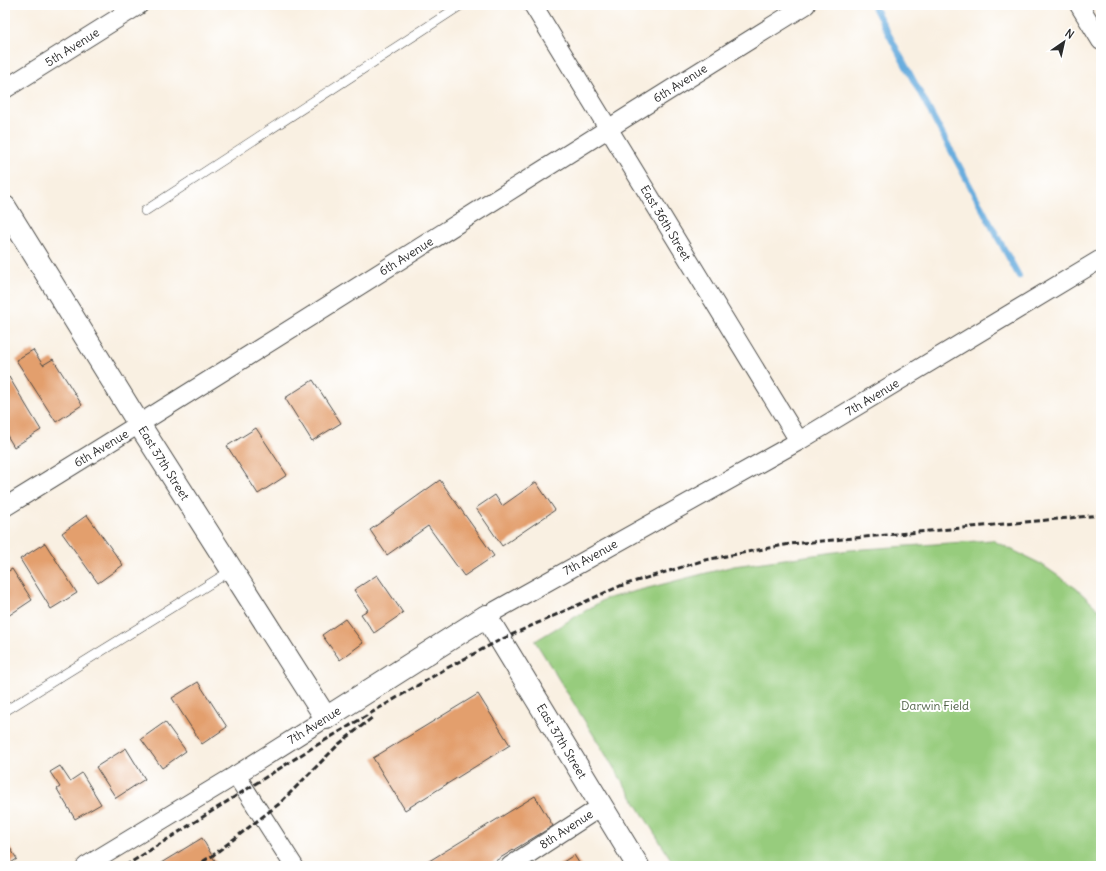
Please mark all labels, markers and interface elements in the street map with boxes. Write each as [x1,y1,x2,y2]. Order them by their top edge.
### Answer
north arrow [1044,22,1084,62]
street label: 5th Avenue [42,24,102,70]
text: N [1063,26,1077,42]
street label: 6th Avenue [650,60,710,106]
street label: East 36th Street [638,182,694,264]
street label: 6th Avenue [376,233,436,279]
street label: 7th Avenue [842,375,902,419]
street label: East 37th Street [135,423,193,503]
street label: 6th Avenue [71,426,131,470]
street label: 7th Avenue [560,536,620,578]
park label: Darwin Field [901,698,969,713]
street label: East 37th Street [534,701,590,781]
street label: 7th Avenue [285,703,343,747]
street label: 8th Avenue [536,806,596,852]

